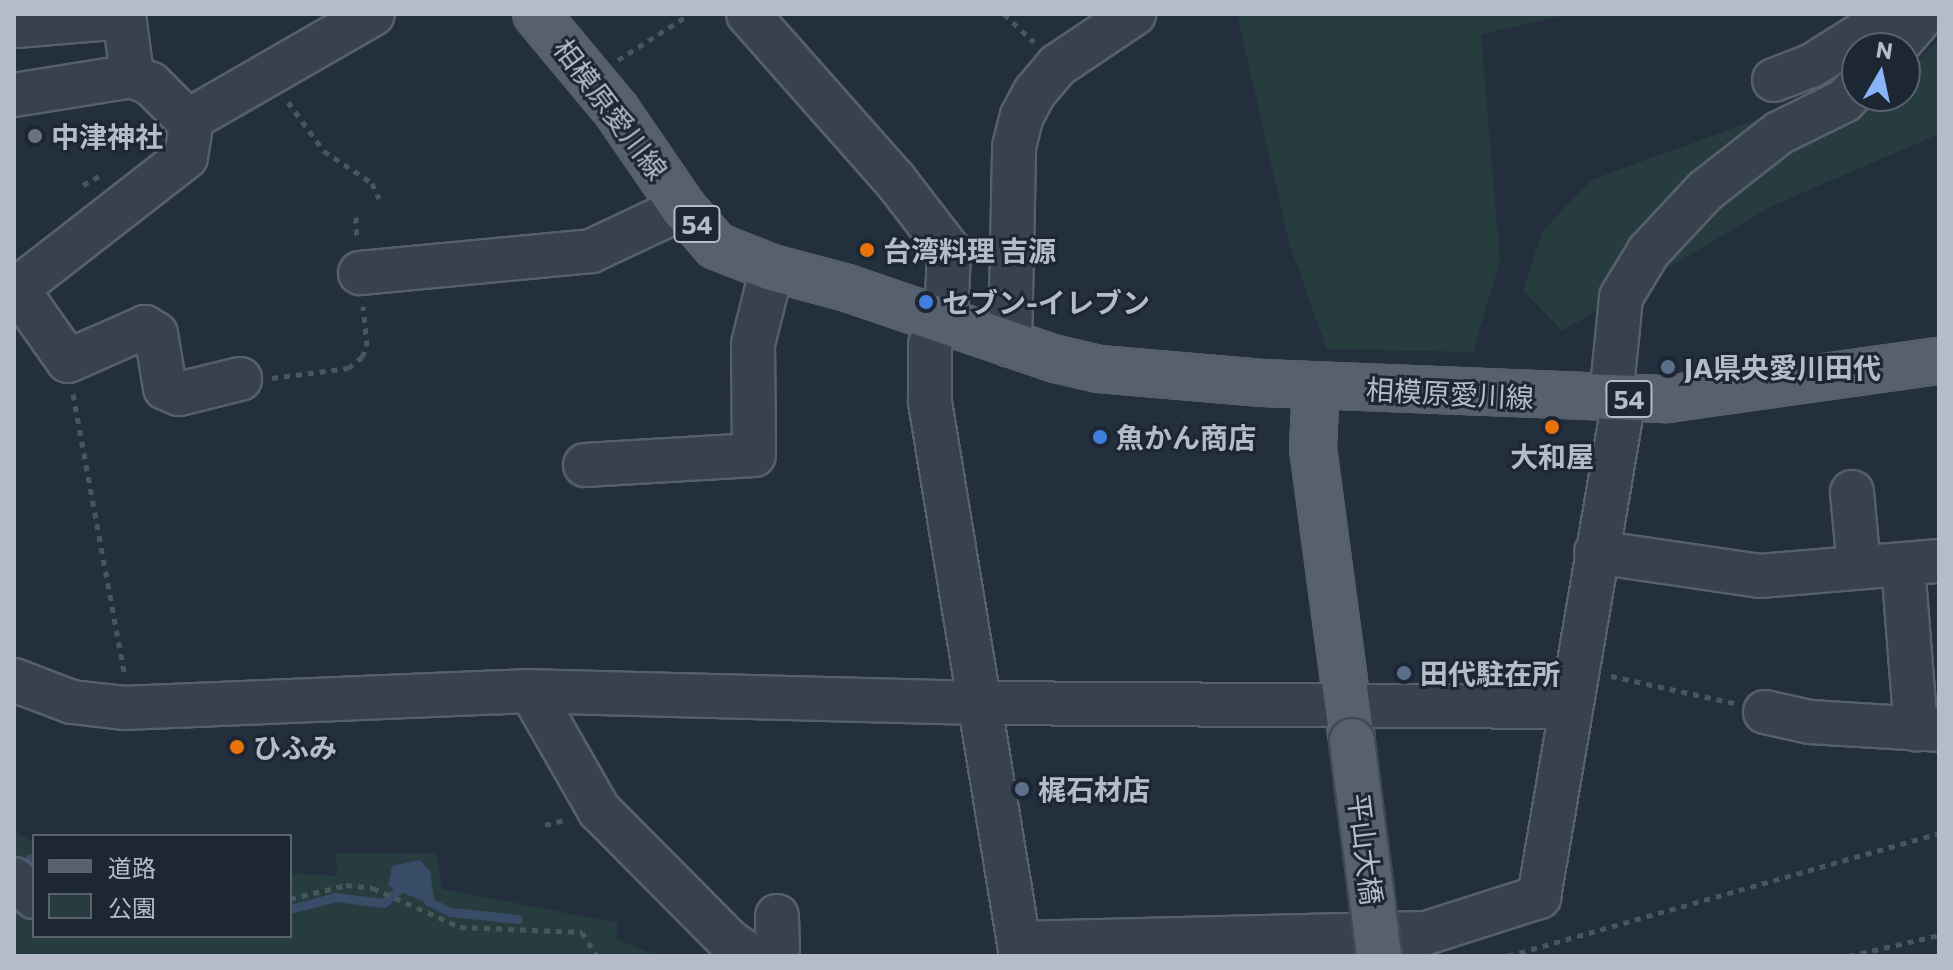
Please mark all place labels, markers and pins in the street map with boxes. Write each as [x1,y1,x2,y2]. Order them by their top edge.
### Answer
place label: 中津神社 [51,119,163,153]
marker: 中津神社 [26,127,44,145]
place label: 台湾料理 吉源 [883,233,1056,267]
marker: 台湾料理 吉源 [858,241,876,259]
place label: セブン-イレブン [942,285,1150,319]
marker: セブン-イレブン [917,293,935,311]
place label: JA県央愛川田代 [1684,350,1881,384]
marker: JA県央愛川田代 [1659,358,1677,376]
marker: 大和屋 [1543,418,1561,436]
place label: 魚かん商店 [1116,420,1256,454]
marker: 魚かん商店 [1091,428,1109,446]
place label: 大和屋 [1510,439,1594,473]
place label: 田代駐在所 [1420,656,1560,690]
marker: 田代駐在所 [1395,664,1413,682]
place label: ひふみ [253,730,337,764]
marker: ひふみ [228,738,246,756]
place label: 梶石材店 [1038,772,1150,806]
marker: 梶石材店 [1013,780,1031,798]

